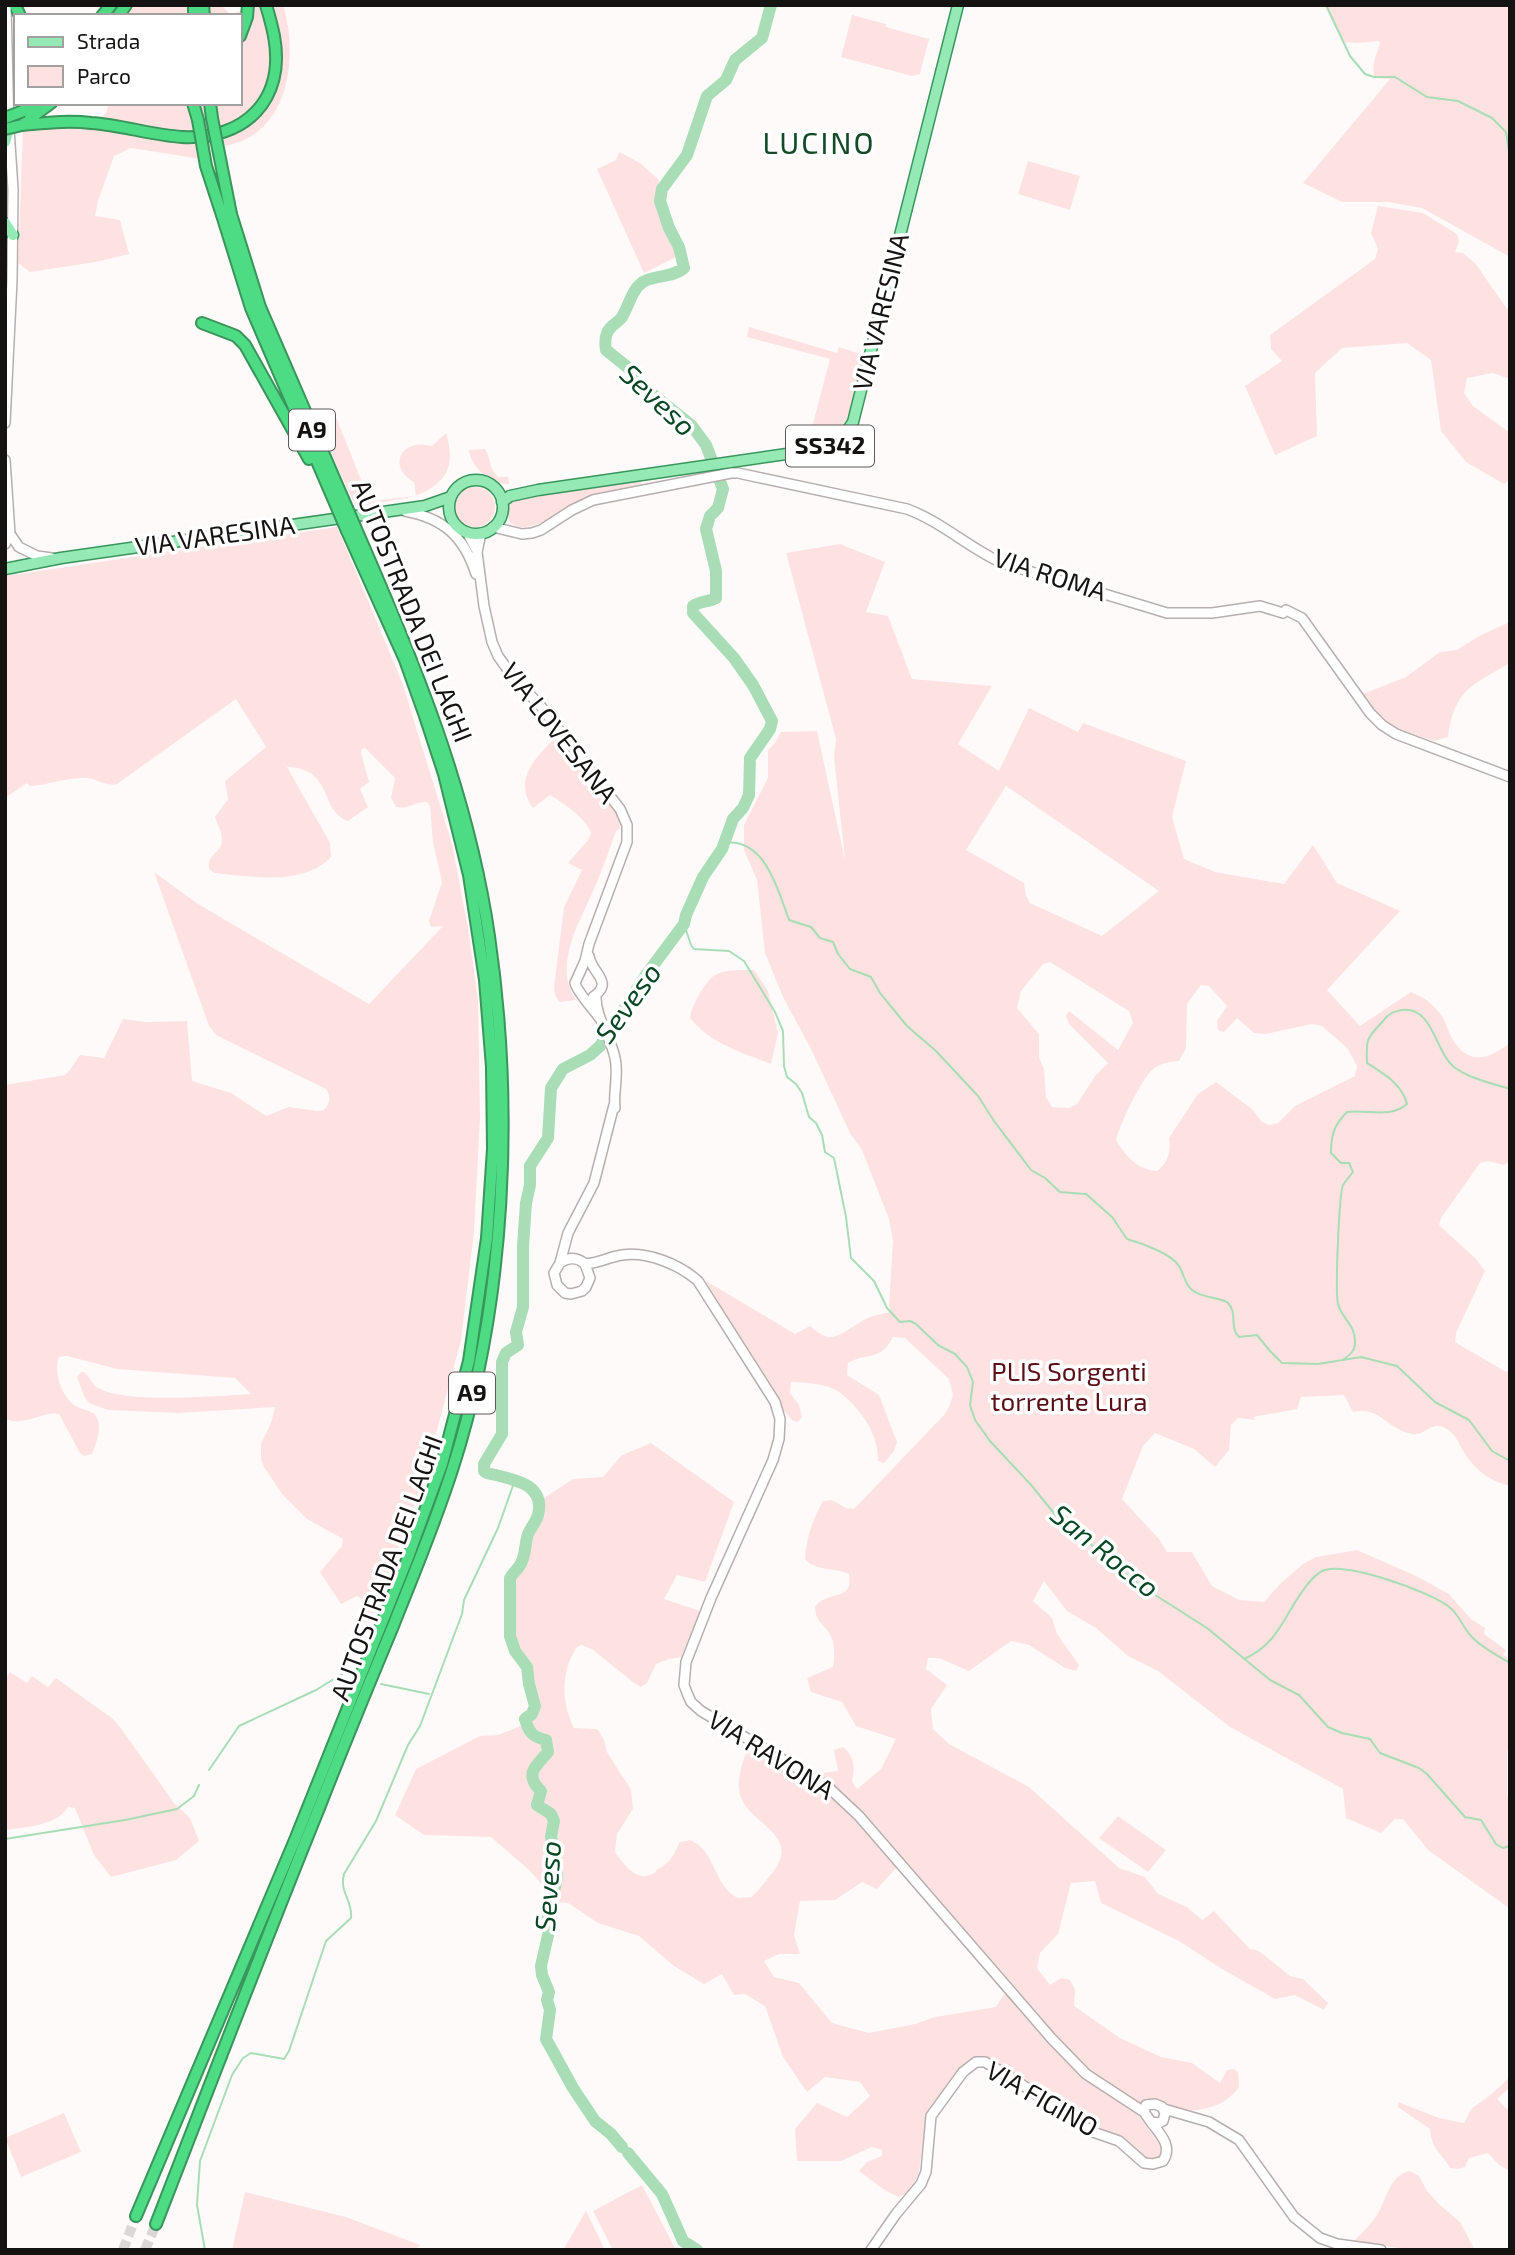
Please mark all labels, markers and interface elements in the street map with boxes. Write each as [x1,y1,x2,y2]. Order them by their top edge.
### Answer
legend [14,14,242,105]
text: Strada [77,28,140,53]
text: Parco [77,63,131,88]
district label: LUCINO [762,124,876,160]
street label: VIA VARESINA [845,230,914,394]
water label: Seveso [614,356,703,443]
road number: A9 [289,410,335,450]
road number: SS342 [786,426,874,466]
street label: AUTOSTRADA DEI LAGHI [347,475,480,746]
street label: VIA VARESINA [133,508,297,561]
street label: VIA ROMA [990,541,1111,606]
street label: VIA LOVESANA [496,656,625,809]
water label: Seveso [587,956,668,1049]
park label: PLIS Sorgenti torrente Lura [991,1355,1147,1416]
road number: A9 [449,1372,495,1414]
street label: AUTOSTRADA DEI LAGHI [323,1430,448,1704]
water label: San Rocco [1045,1496,1167,1604]
street label: VIA RAVONA [703,1703,841,1805]
water label: Seveso [527,1840,567,1932]
street label: VIA FIGINO [981,2053,1104,2142]

